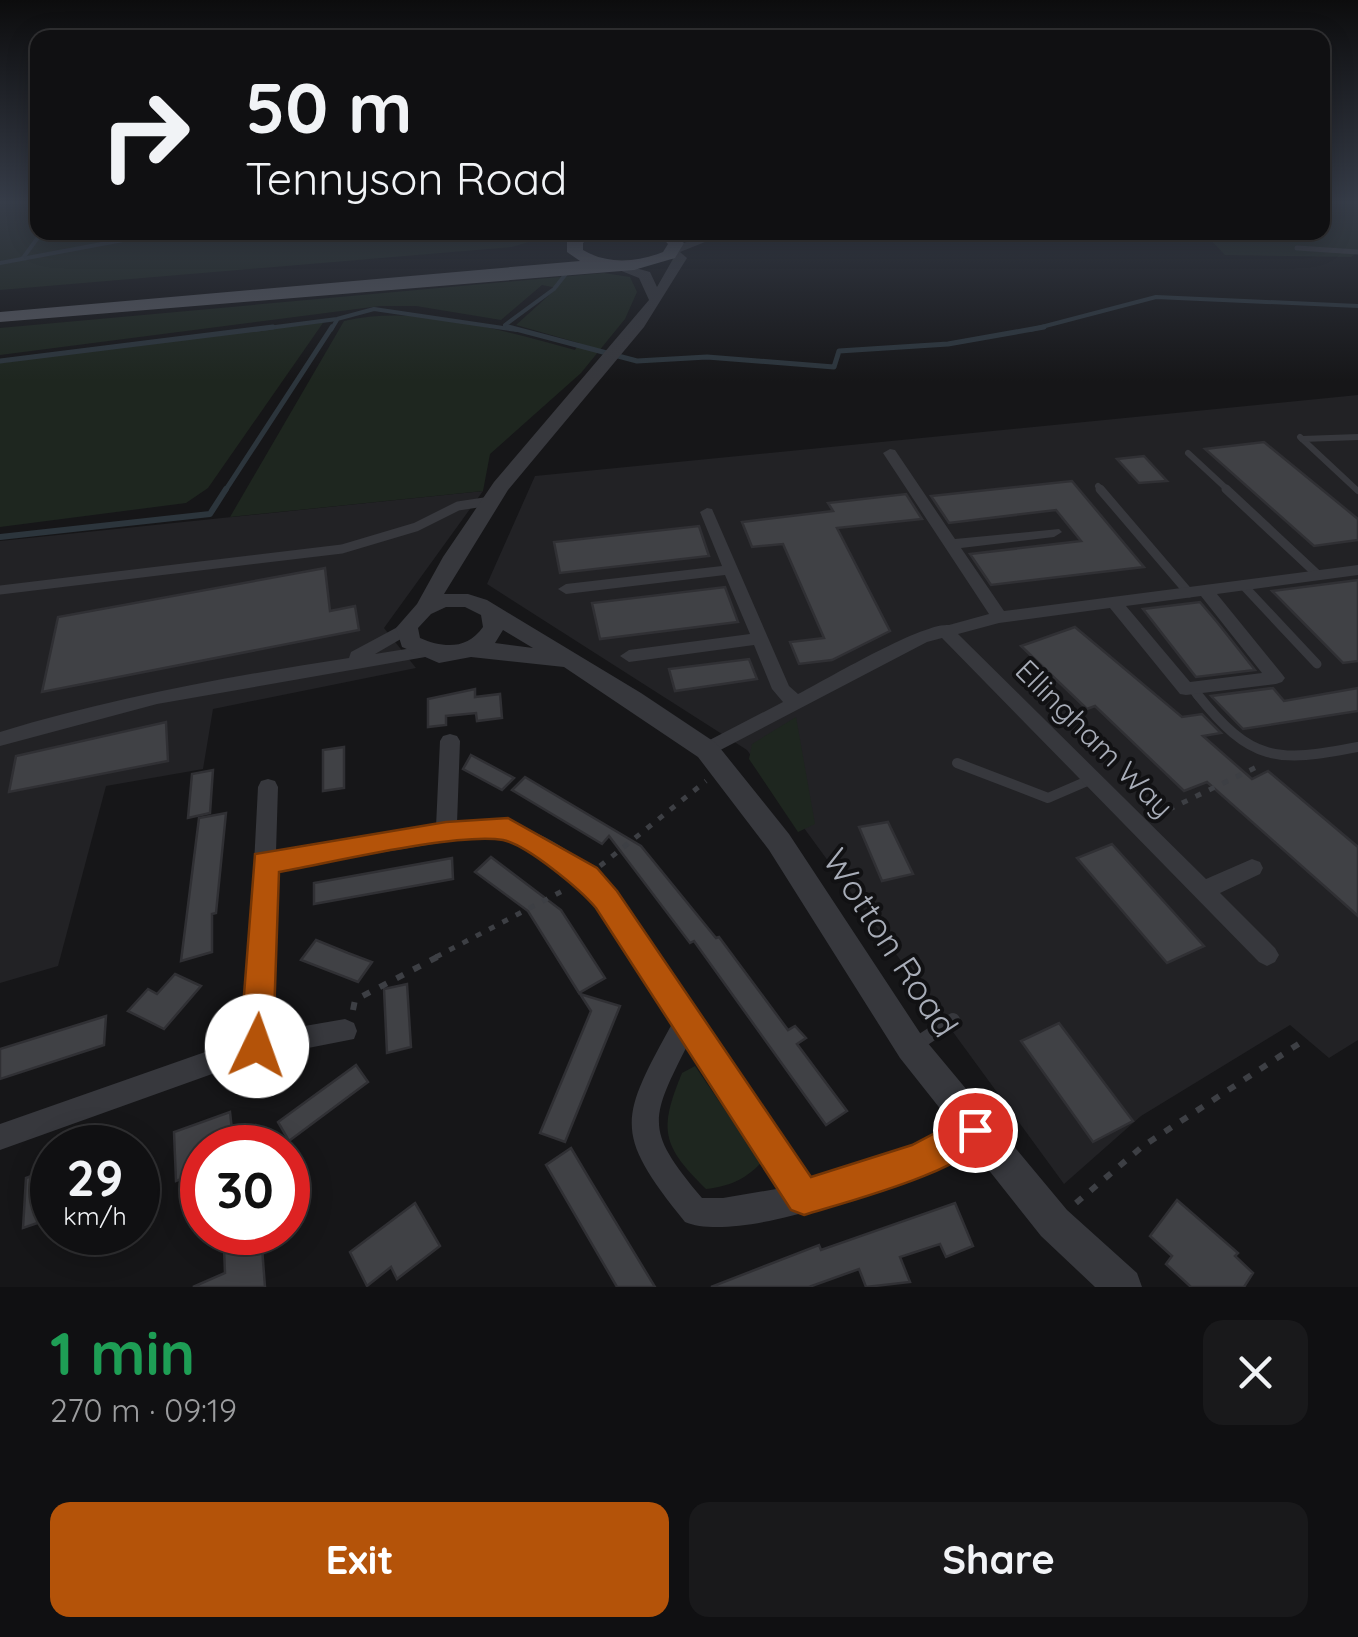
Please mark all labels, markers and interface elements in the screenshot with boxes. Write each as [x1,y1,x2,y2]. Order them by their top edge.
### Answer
text: 50 m [245,63,412,151]
icon: right [80,70,210,200]
text: Tennyson Road [245,150,567,206]
street label: Ellingham Way [1008,651,1182,825]
street label: Wotton Road [814,840,968,1045]
position arrow [205,994,309,1098]
pin [933,1088,1018,1173]
icon: arrive [948,1103,1003,1158]
speed limit sign: 30 [180,1125,310,1255]
text: 29 [67,1146,123,1209]
text: km/h [63,1200,127,1231]
text: 1 min [50,1315,195,1390]
button: close [1203,1320,1308,1425]
text: 270 m · 09:19 [50,1390,237,1430]
button: Exit [50,1502,669,1617]
button: Share [689,1502,1308,1617]

